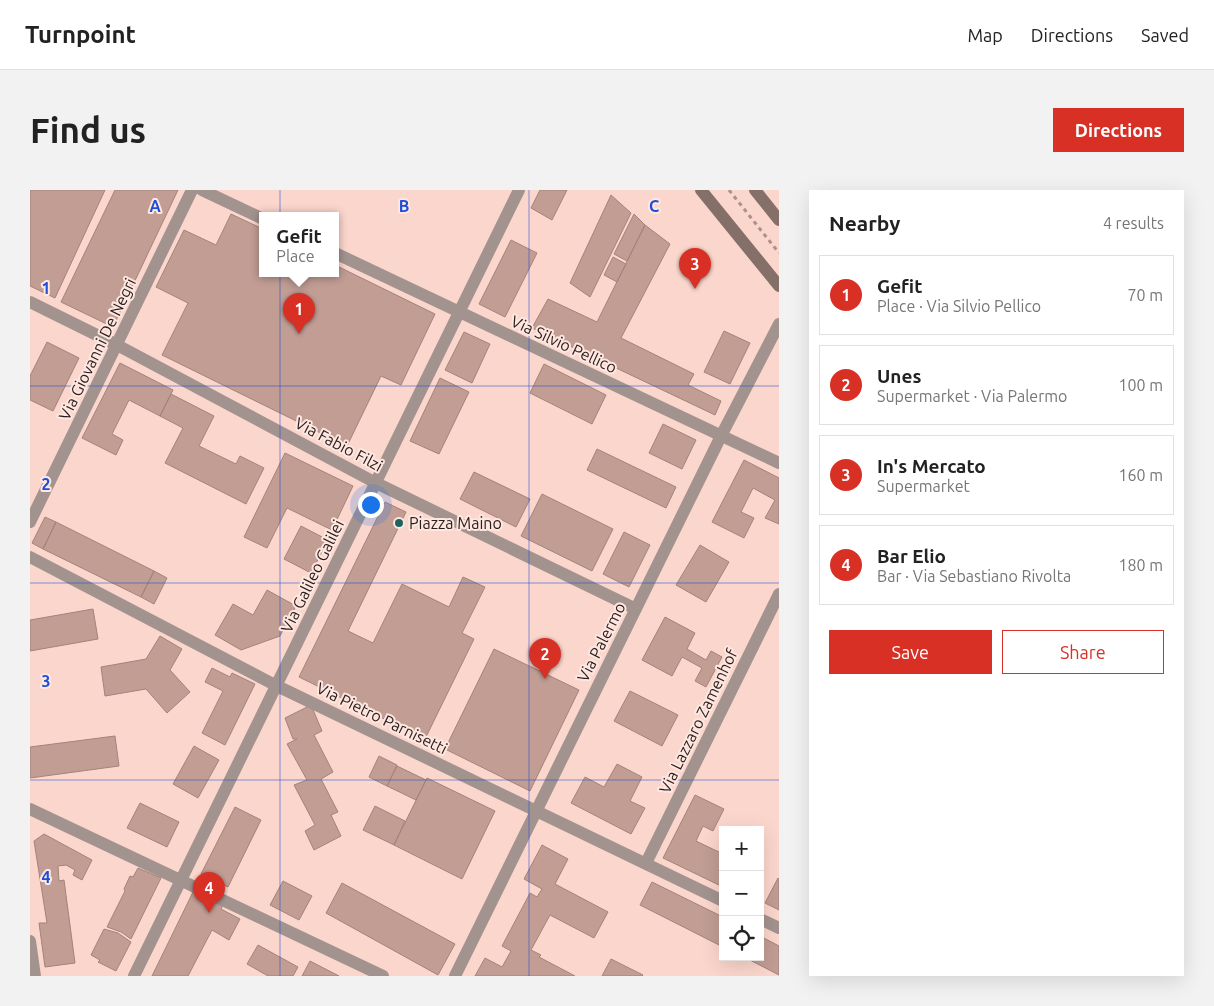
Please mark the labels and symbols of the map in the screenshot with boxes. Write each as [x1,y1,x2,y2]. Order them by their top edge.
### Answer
text: A [149,197,161,215]
text: B [399,197,409,215]
text: C [649,197,659,215]
pin: 3 [679,248,711,289]
street label: Via Giovanni De Negri [55,275,139,423]
text: 1 [41,279,51,297]
pin: 1 [283,293,315,334]
street label: Via Silvio Pellico [508,312,620,376]
street label: Via Fabio Filzi [292,413,386,475]
text: 2 [41,475,51,493]
your location [358,492,384,518]
place label: Piazza Maino [409,514,502,532]
street label: Via Galileo Galilei [277,517,347,635]
marker: Piazza Maino [393,517,405,529]
street label: Via Palermo [573,599,629,685]
pin: 2 [529,638,561,679]
street label: Via Lazzaro Zamenhof [655,645,741,796]
text: 3 [41,672,51,690]
street label: Via Pietro Parnisetti [314,679,450,757]
text: 4 [41,868,51,886]
pin: 4 [193,872,225,913]

